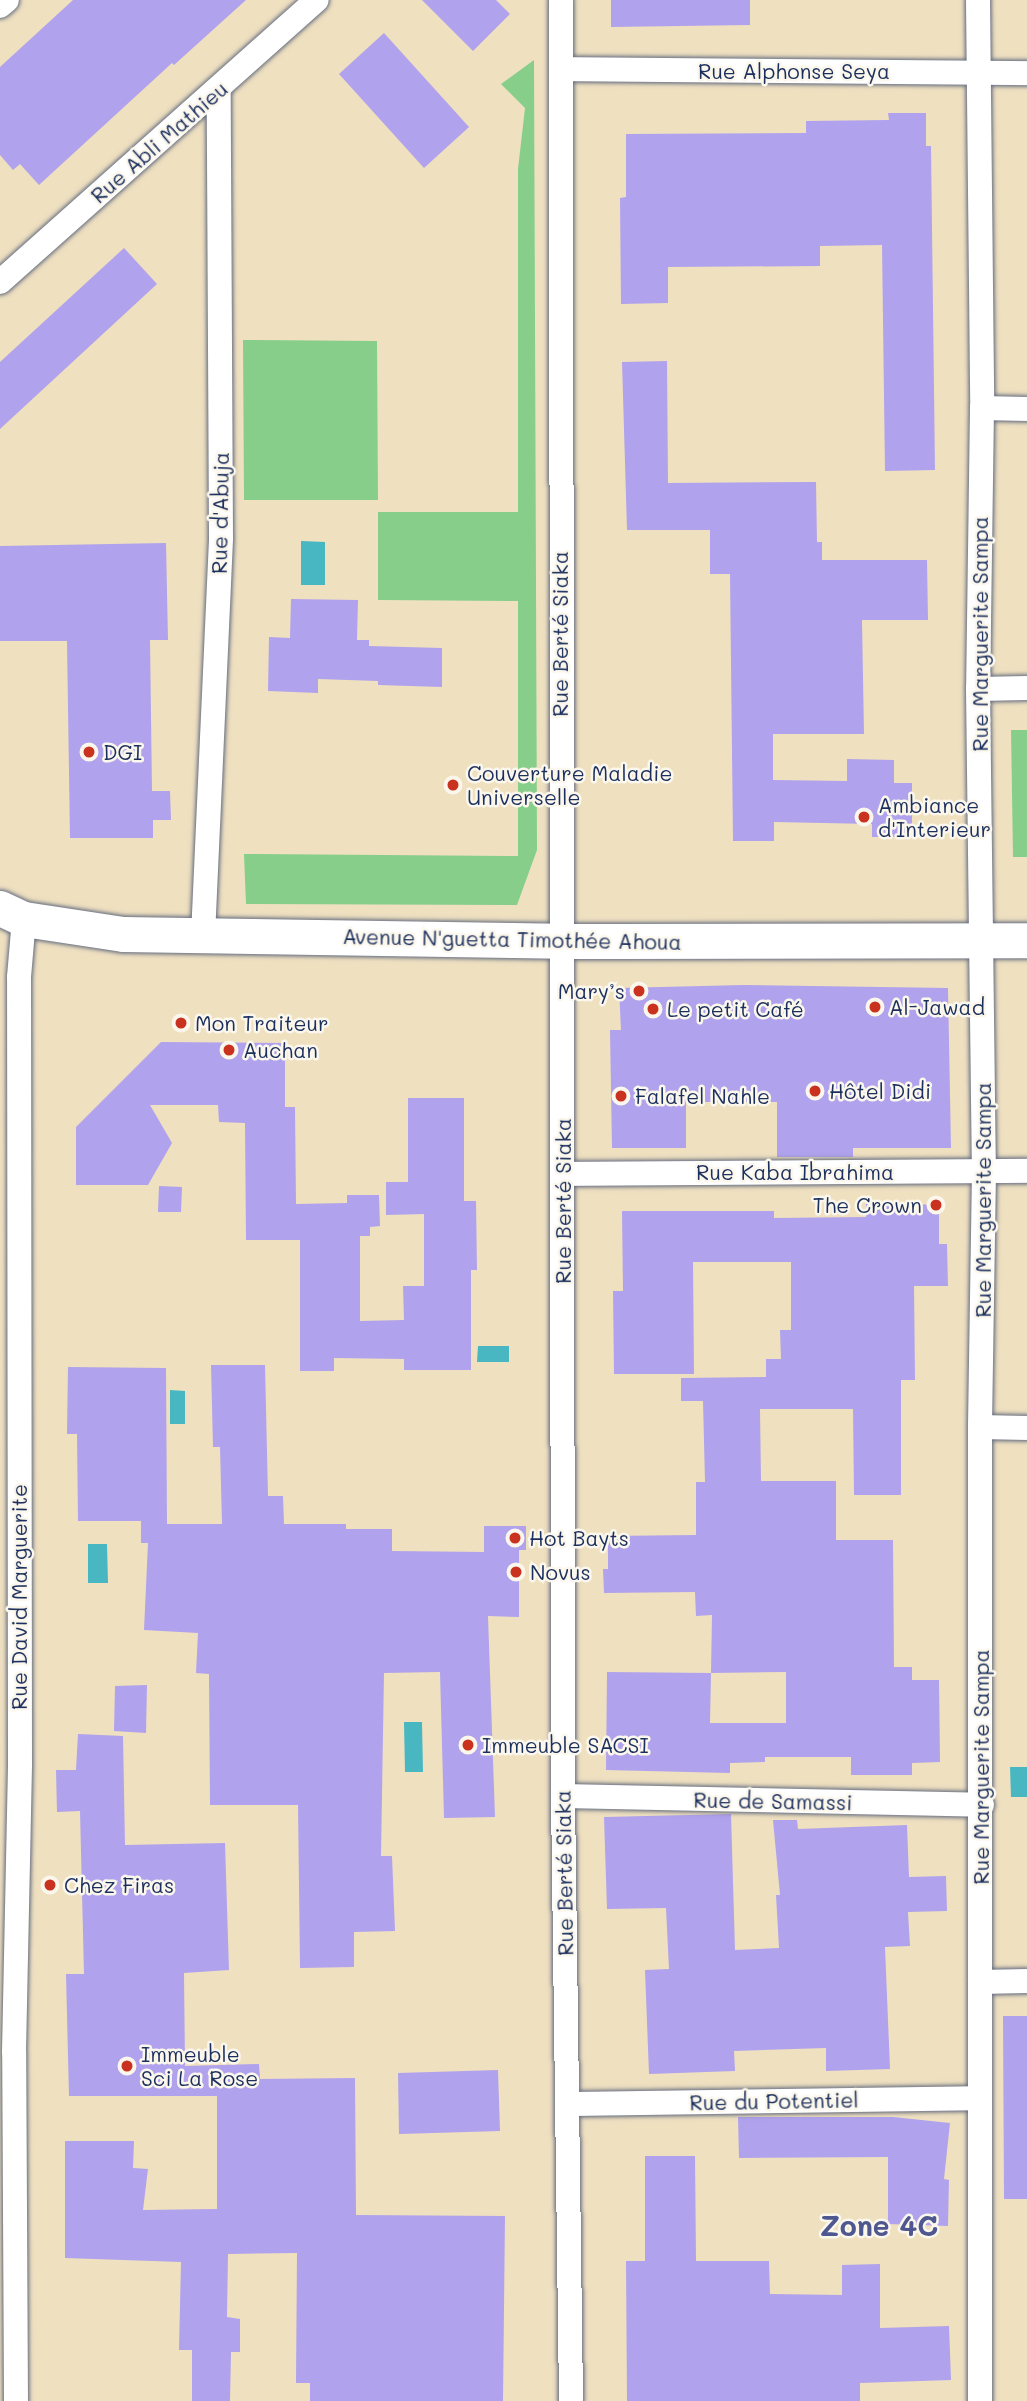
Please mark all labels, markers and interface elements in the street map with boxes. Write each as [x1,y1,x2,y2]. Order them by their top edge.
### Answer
street label: Rue Alphonse Seya [698,58,890,84]
street label: Rue Abli Mathieu [86,76,232,208]
street label: Rue d'Abuja [206,452,234,574]
street label: Rue Marguerite Sampa [967,516,993,752]
street label: Rue Berté Siaka [547,551,573,717]
place label: DGI [103,739,142,765]
marker: DGI [81,744,97,760]
place label: Couverture Maladie Universelle [467,760,672,810]
marker: Couverture Maladie Universelle [445,777,461,793]
place label: Ambiance d'Interieur [878,792,991,842]
marker: Ambiance d'Interieur [856,809,872,825]
street label: Avenue N'guetta Timothée Ahoua [342,923,682,955]
place label: Mary’s [558,978,625,1004]
marker: Mary’s [631,983,647,999]
place label: Al-Jawad [889,994,985,1020]
place label: Le petit Café [667,996,804,1022]
marker: Al-Jawad [867,999,883,1015]
marker: Le petit Café [645,1001,661,1017]
place label: Mon Traiteur [195,1010,329,1036]
marker: Mon Traiteur [173,1015,189,1031]
place label: Auchan [243,1037,318,1063]
marker: Auchan [221,1042,237,1058]
place label: Hôtel Didi [829,1078,931,1104]
street label: Rue Marguerite Sampa [970,1082,996,1318]
place label: Falafel Nahle [635,1083,770,1109]
marker: Hôtel Didi [807,1083,823,1099]
marker: Falafel Nahle [613,1088,629,1104]
street label: Rue Berté Siaka [550,1118,576,1284]
street label: Rue Kaba Ibrahima [696,1159,894,1185]
place label: The Crown [813,1192,922,1218]
marker: The Crown [928,1197,944,1213]
street label: Rue David Marguerite [6,1484,32,1710]
place label: Hot Bayts [529,1525,629,1551]
marker: Hot Bayts [507,1530,523,1546]
place label: Novus [530,1559,591,1585]
marker: Novus [508,1564,524,1580]
street label: Rue Marguerite Sampa [968,1649,994,1885]
place label: Immeuble SACSI [482,1732,649,1758]
marker: Immeuble SACSI [460,1737,476,1753]
street label: Rue de Samassi [693,1787,853,1815]
street label: Rue Berté Siaka [550,1790,578,1956]
place label: Chez Firas [64,1872,174,1898]
marker: Chez Firas [42,1877,58,1893]
place label: Immeuble Sci La Rose [141,2041,258,2091]
marker: Immeuble Sci La Rose [119,2058,135,2074]
street label: Rue du Potentiel [689,2087,859,2115]
district label: Zone 4C [820,2208,938,2242]

